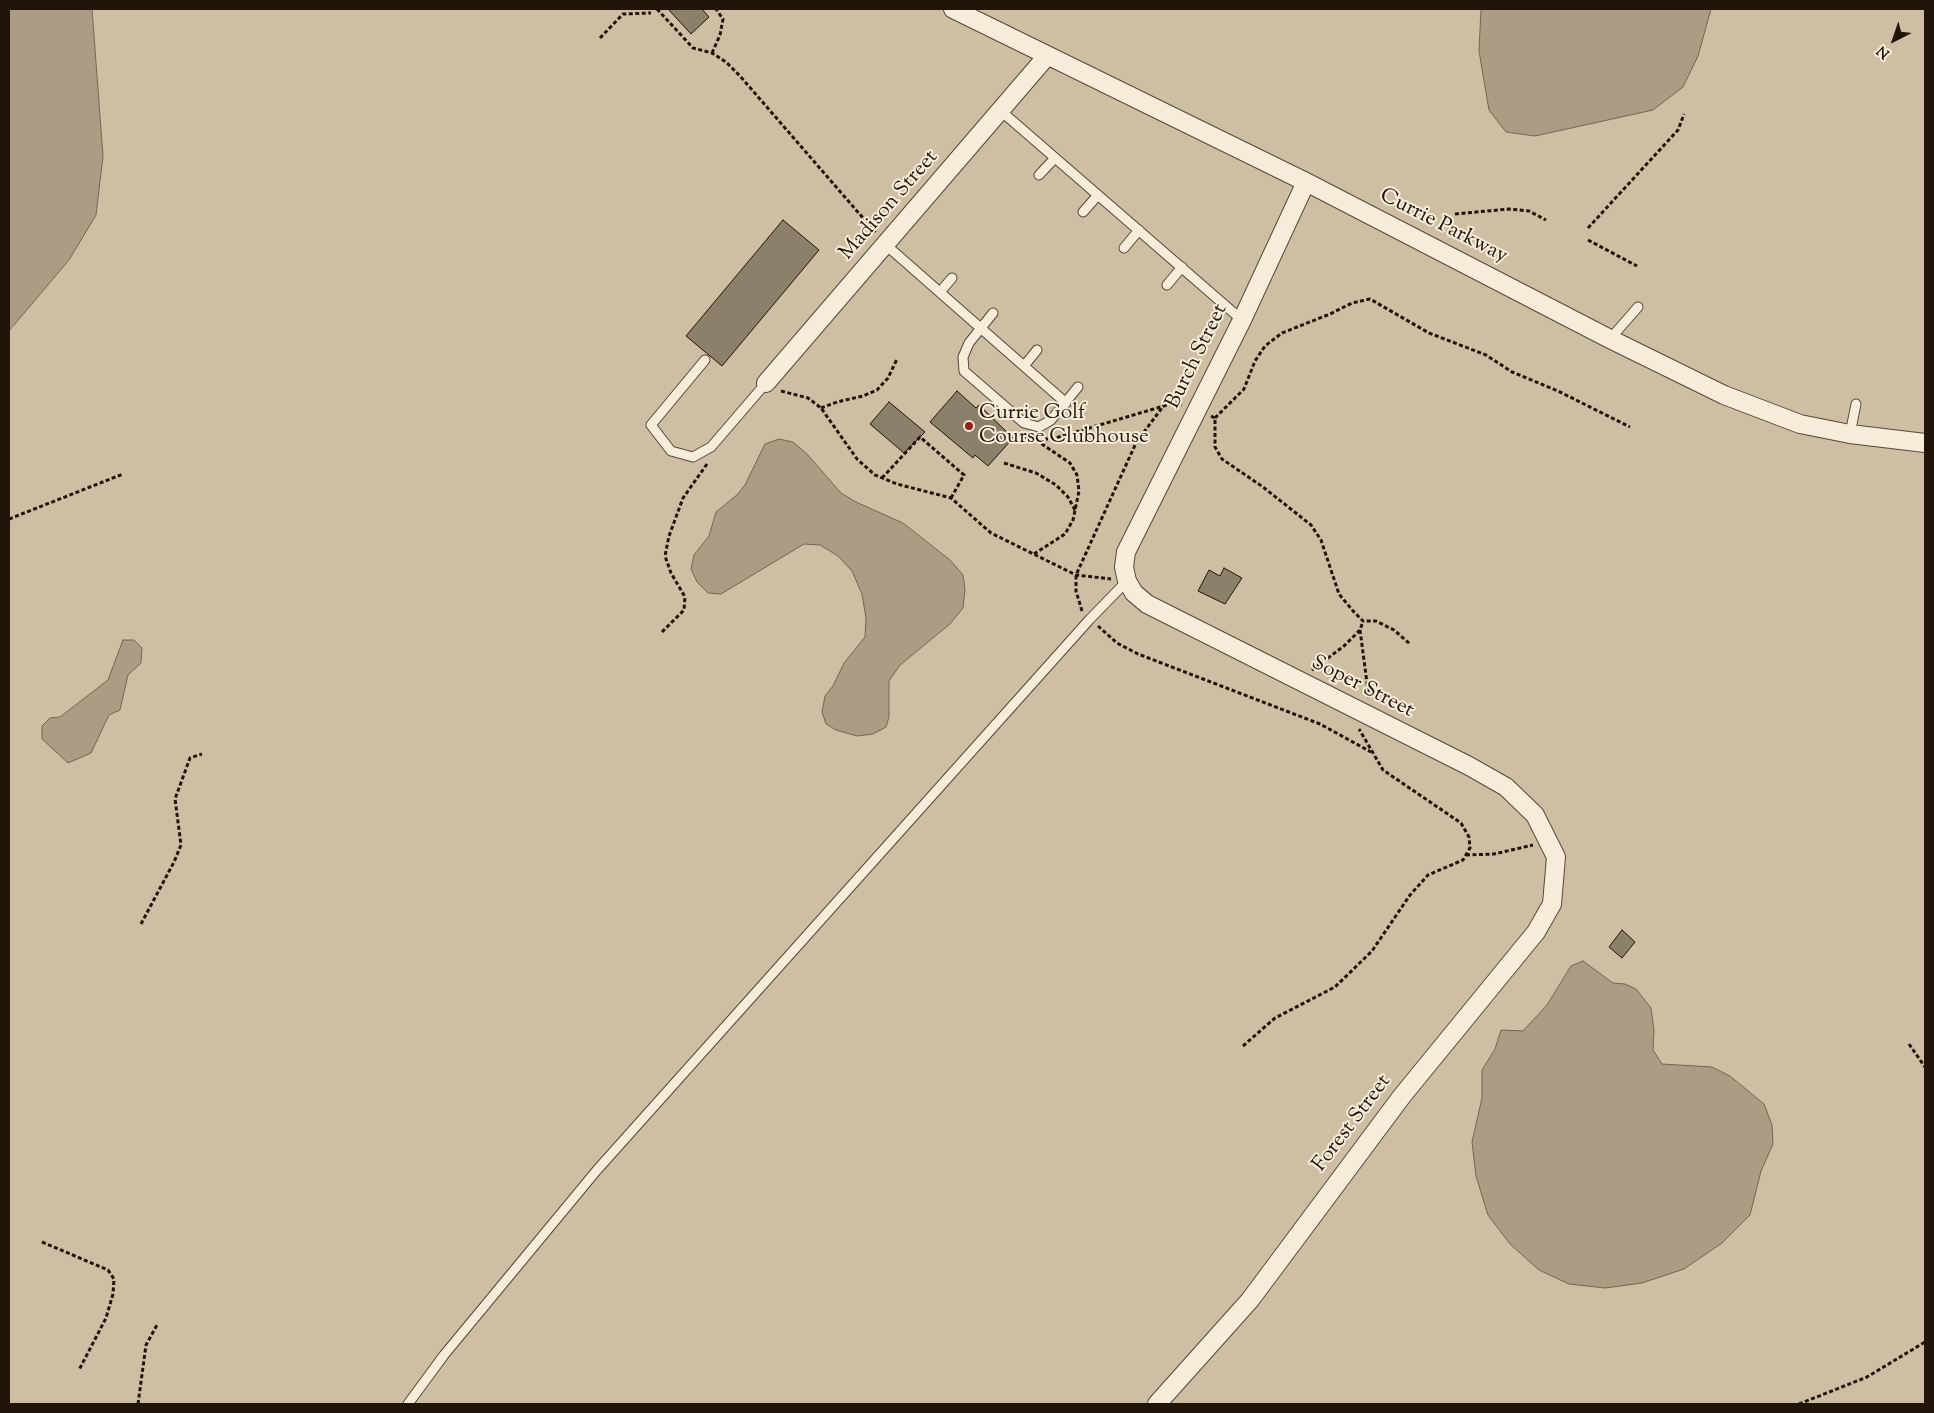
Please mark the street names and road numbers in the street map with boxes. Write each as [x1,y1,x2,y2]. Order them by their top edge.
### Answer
street label: Madison Street [835,146,945,266]
street label: Currie Parkway [1375,184,1511,270]
street label: Burch Street [1162,300,1234,414]
street label: Soper Street [1306,651,1418,725]
street label: Forest Street [1308,1071,1398,1177]

